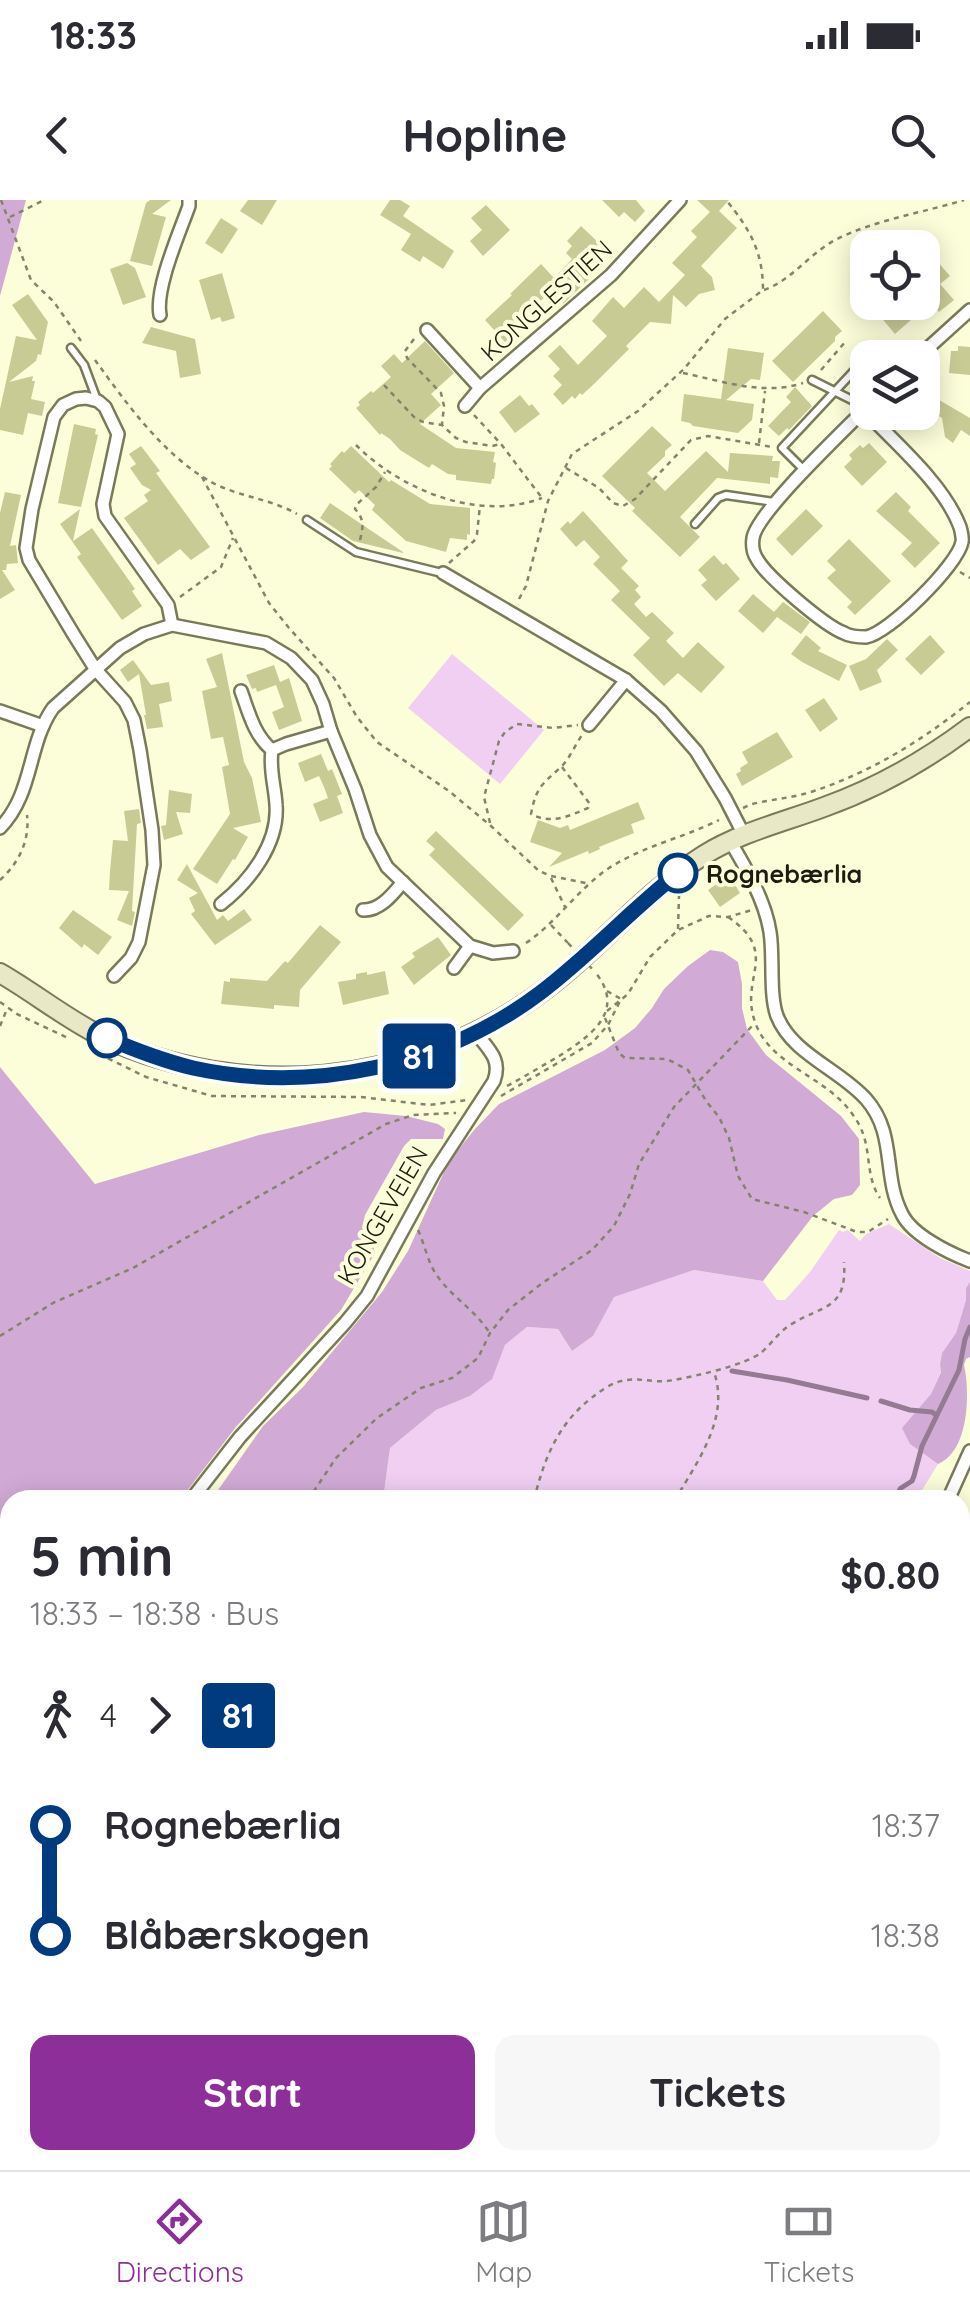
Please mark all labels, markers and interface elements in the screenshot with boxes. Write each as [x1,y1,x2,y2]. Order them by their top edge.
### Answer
text: 18:33 [50,11,137,59]
text: Hopline [403,107,567,163]
icon: back [30,108,85,163]
icon: search [885,108,940,163]
map controls [850,230,940,430]
button: locate [850,230,940,320]
street label: KONGLESTIEN [474,233,618,367]
button: layers [850,340,940,430]
marker: Rognebærlia [659,854,697,892]
place label: Rognebærlia [706,858,862,889]
unlabelled marker [88,1019,126,1057]
line badge: 81 [374,1024,464,1088]
text: 81 [403,1034,435,1078]
street label: KONGEVEIEN [330,1140,434,1290]
text: 5 min [30,1521,174,1590]
text: $0.80 [840,1551,940,1599]
text: 18:33 – 18:38 · Bus [30,1593,279,1633]
icon: walk [30,1688,85,1743]
icon: forward [132,1688,187,1743]
text: 81 [222,1693,255,1737]
text: 4 [100,1695,117,1735]
text: Rognebærlia [104,1801,342,1849]
text: 18:37 [872,1805,940,1845]
text: Blåbærskogen [104,1911,370,1959]
text: 18:38 [871,1915,940,1955]
button: Start [30,2035,475,2150]
button: Tickets [495,2035,940,2150]
tab: Directions [116,2194,244,2289]
tab: Map [475,2194,532,2289]
tab: Tickets [764,2194,854,2289]

